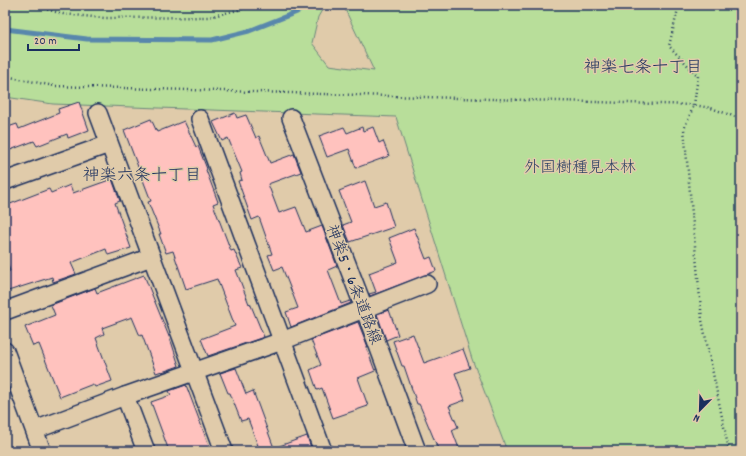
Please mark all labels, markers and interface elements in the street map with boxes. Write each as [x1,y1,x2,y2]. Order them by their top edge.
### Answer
scale bar [28,26,79,52]
text: 20 m [34,33,57,50]
district label: 神楽七条十丁目 [584,57,703,81]
park label: 外国樹種見本林 [524,157,636,180]
district label: 神楽六条十丁目 [83,165,202,189]
street label: 神楽5・6条道路線 [319,221,386,348]
north arrow [680,390,720,430]
text: N [691,409,703,426]

